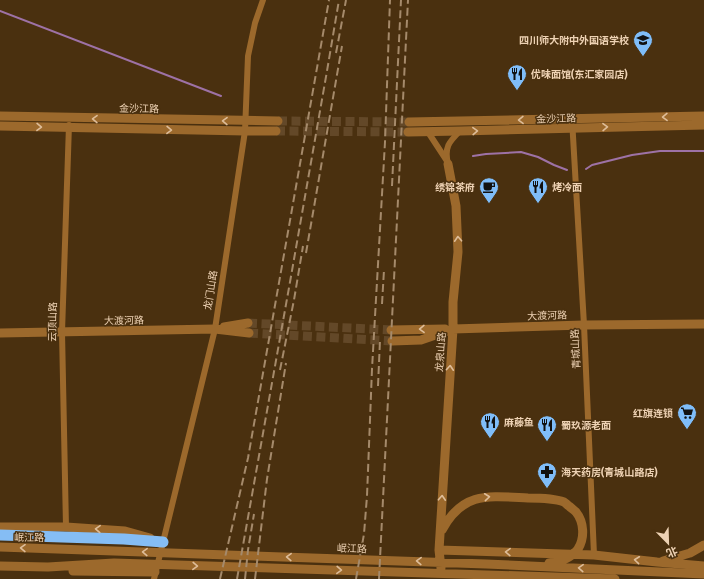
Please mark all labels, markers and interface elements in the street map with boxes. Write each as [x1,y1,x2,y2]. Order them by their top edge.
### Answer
school or university icon: 四川师大附中外国语学校 [632,29,654,57]
place label: 四川师大附中外国语学校 [519,34,629,47]
restaurant icon: 优味面馆(东汇家园店) [506,63,528,91]
place label: 优味面馆(东汇家园店) [531,68,628,81]
street label: 金沙江路 [119,103,159,115]
street label: 金沙江路 [536,112,576,126]
one-way arrow [662,113,668,121]
one-way arrow [92,115,98,123]
one-way arrow [518,116,524,124]
one-way arrow [222,117,228,125]
one-way arrow [36,123,42,131]
one-way arrow [602,123,608,131]
one-way arrow [166,126,172,134]
one-way arrow [472,127,478,135]
cafe icon: 绣锦茶府 [478,176,500,204]
restaurant icon: 烤冷面 [527,176,549,204]
place label: 绣锦茶府 [435,181,475,194]
place label: 烤冷面 [552,181,582,194]
one-way arrow [453,236,462,242]
street label: 龙门山路 [202,269,220,311]
street label: 云顶山路 [47,302,59,342]
street label: 大渡河路 [527,309,567,323]
street label: 大渡河路 [104,315,144,327]
one-way arrow [419,325,425,333]
street label: 青城山路 [569,329,583,369]
street label: 龙泉山路 [434,332,448,372]
one-way arrow [446,365,455,372]
supermarket icon: 红旗连锁 [676,402,698,430]
place label: 红旗连锁 [633,408,673,420]
restaurant icon: 麻藤鱼 [479,411,501,439]
restaurant icon: 蜀玖源老面 [536,414,558,442]
place label: 麻藤鱼 [504,417,534,429]
place label: 蜀玖源老面 [561,420,611,432]
pharmacy icon: 海天药房(青城山路店) [536,461,558,489]
place label: 海天药房(青城山路店) [561,466,658,479]
one-way arrow [484,493,490,502]
one-way arrow [438,495,447,501]
north arrow [648,523,688,563]
one-way arrow [95,525,101,533]
street label: 岷江路 [14,532,44,544]
street label: 岷江路 [337,542,367,556]
one-way arrow [20,543,26,552]
text: 北 [664,544,679,560]
one-way arrow [142,547,148,556]
one-way arrow [505,548,511,557]
one-way arrow [286,552,292,561]
one-way arrow [634,556,640,565]
one-way arrow [416,557,422,565]
one-way arrow [192,561,198,570]
one-way arrow [578,564,584,572]
one-way arrow [336,566,342,574]

